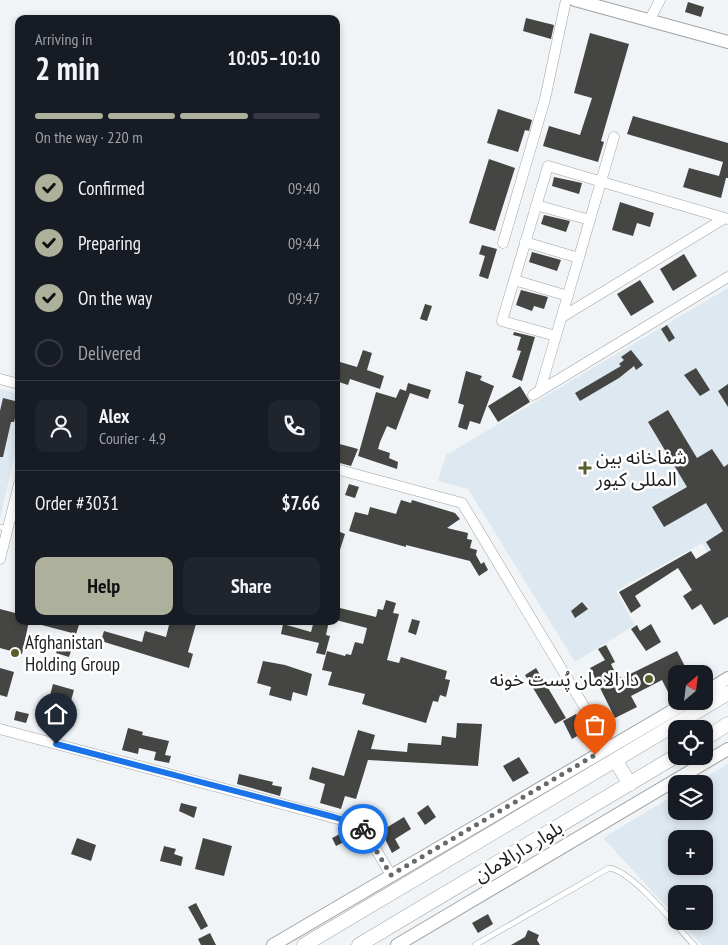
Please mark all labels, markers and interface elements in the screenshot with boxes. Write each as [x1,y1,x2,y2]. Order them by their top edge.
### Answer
text: Arriving in [35,29,92,49]
text: 10:05–10:10 [227,46,320,70]
text: 2 min [35,47,100,89]
text: On the way · 220 m [35,127,143,147]
icon: check [35,174,63,202]
text: Confirmed [78,176,145,200]
text: 09:40 [288,178,320,198]
icon: check [35,229,63,257]
text: Preparing [78,231,141,255]
text: 09:44 [288,233,320,253]
icon: check [35,284,63,312]
text: On the way [78,286,152,310]
text: 09:47 [288,288,320,308]
text: Delivered [78,341,141,365]
button: person [35,400,87,452]
button: phone [268,400,320,452]
text: Alex [99,404,129,428]
text: Courier · 4.9 [99,428,166,448]
place label: شفاخانه بین المللی کیور [595,445,687,491]
marker: شفاخانه بین المللی کیور [578,461,592,475]
text: Order #3031 [35,491,119,515]
text: $7.66 [282,491,320,515]
button: Help [35,557,173,615]
button: Share [183,557,320,615]
place label: Afghanistan Holding Group [25,630,120,676]
marker: Afghanistan Holding Group [9,647,21,659]
north arrow [668,665,712,710]
map controls [668,665,713,930]
place label: دارالامان پُست خونه [490,667,639,692]
marker: دارالامان پُست خونه [643,673,655,685]
pin [35,693,77,744]
icon: home [42,700,70,728]
pin [574,704,616,755]
icon: bag [581,711,609,739]
button: locate [668,720,713,765]
button: layers [668,775,713,820]
courier [338,804,388,854]
icon: bike [349,815,377,843]
street label: بلوار دارالامان [469,815,567,887]
button: + [668,830,713,875]
button: − [668,885,713,930]

